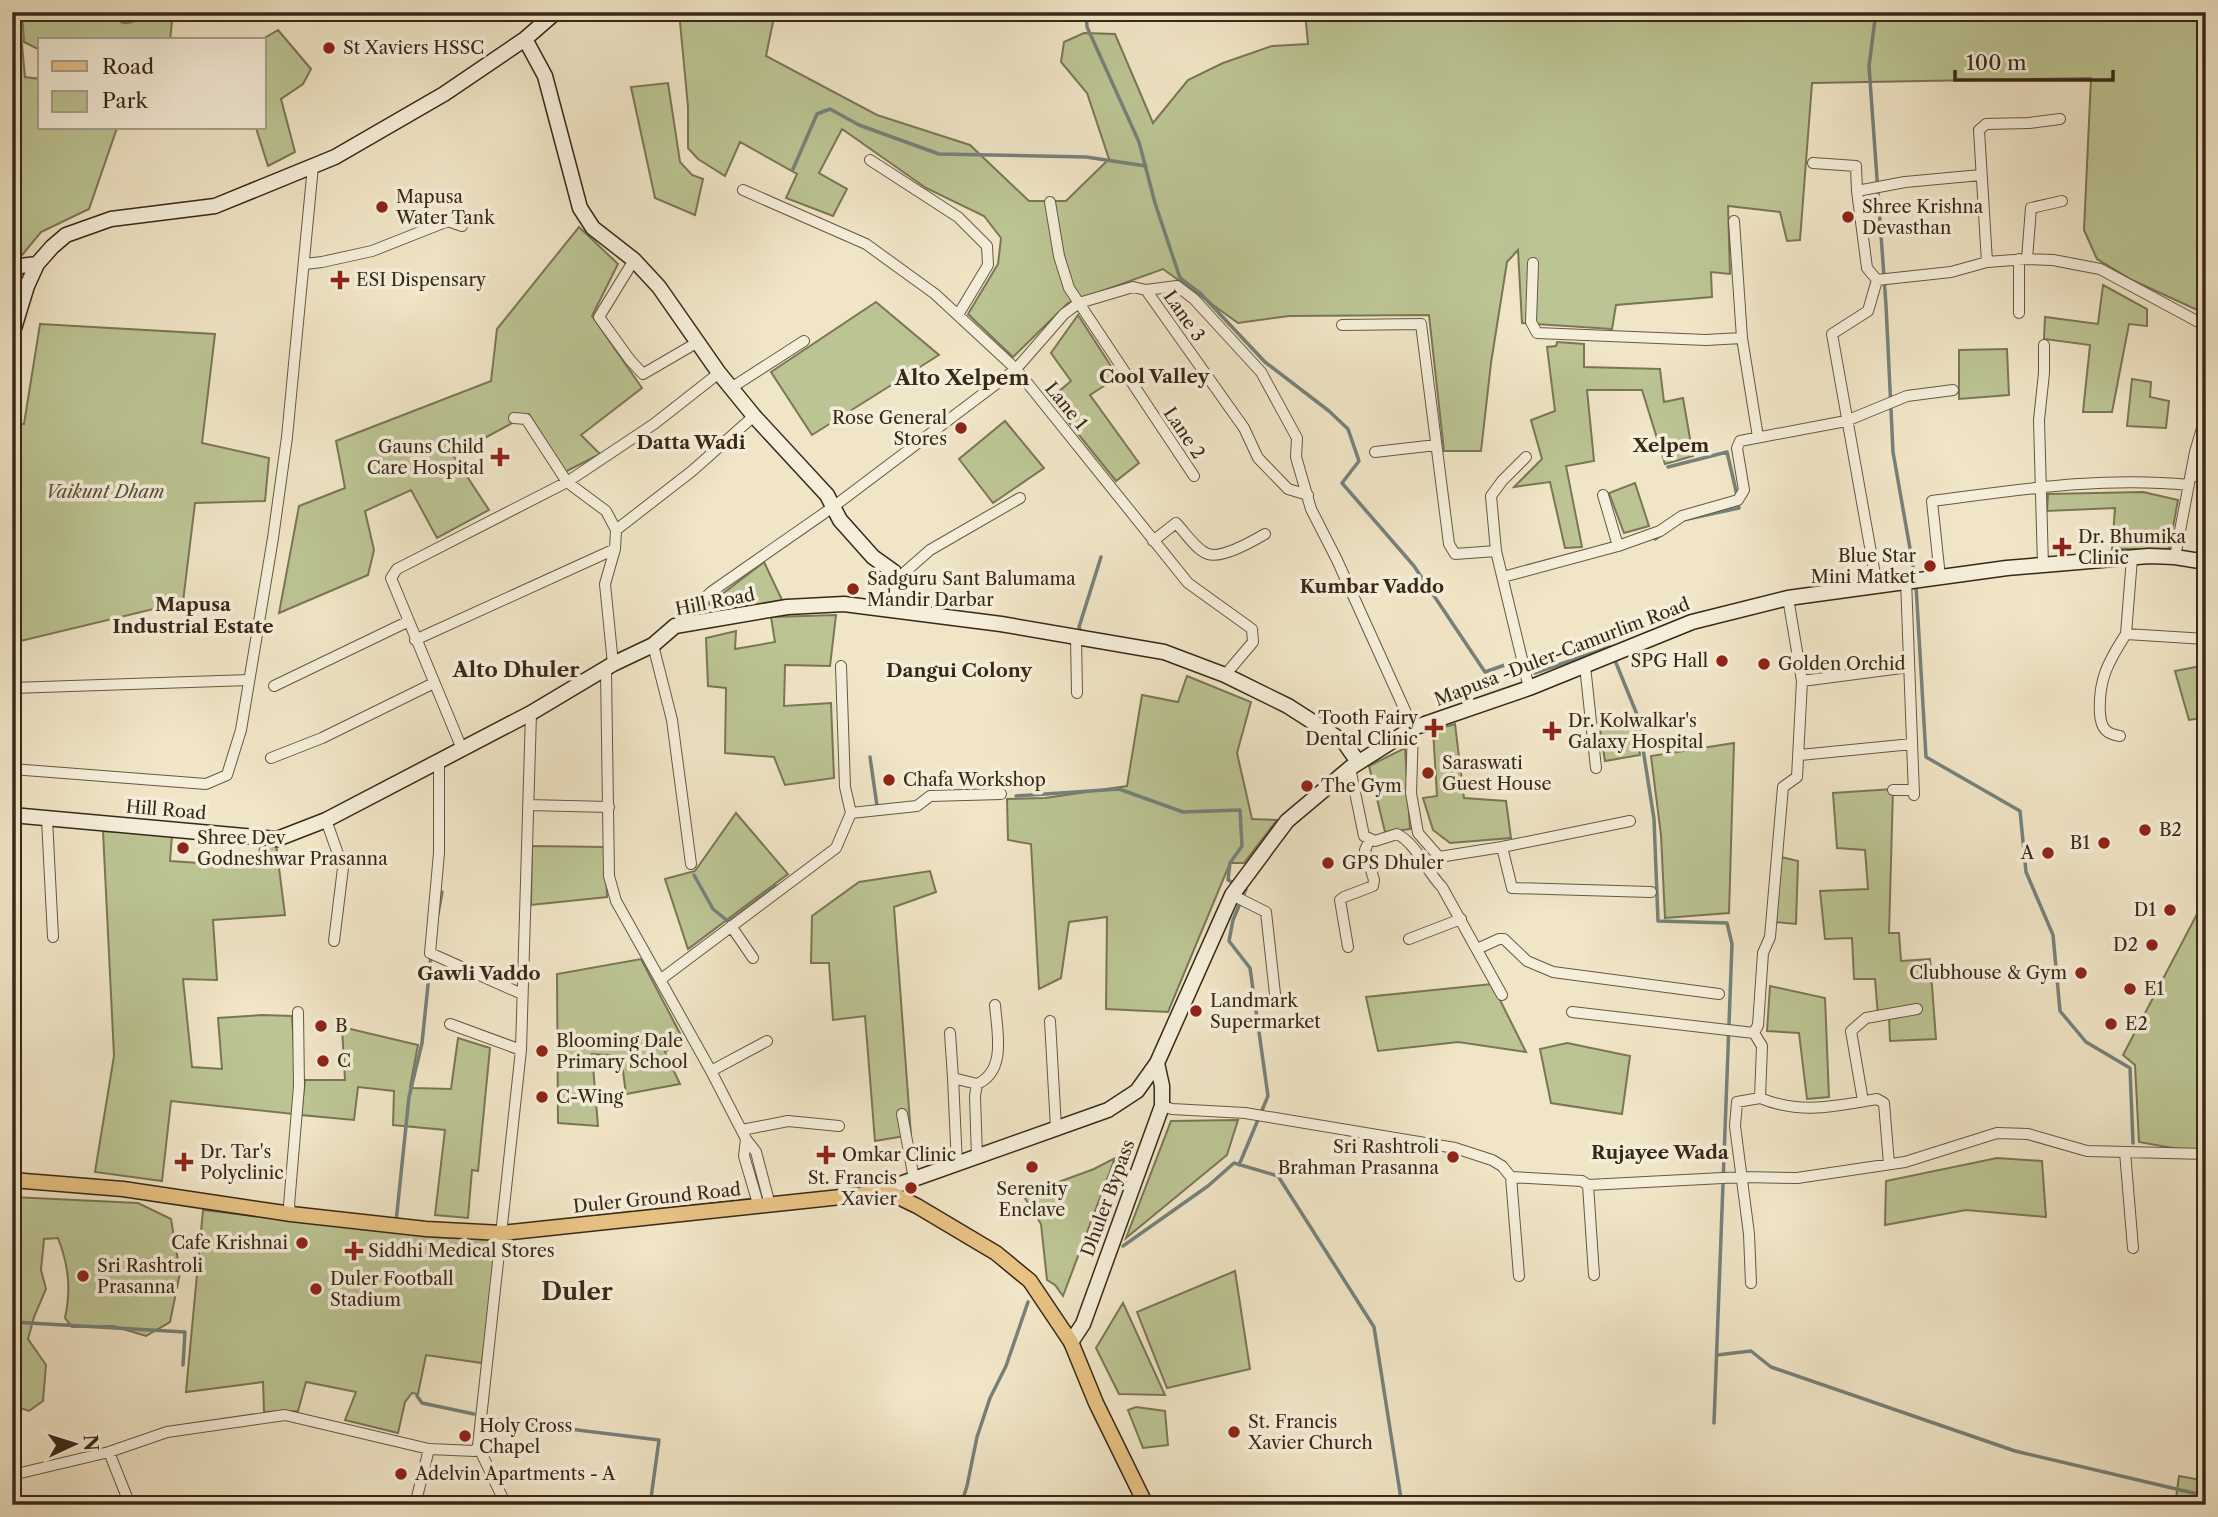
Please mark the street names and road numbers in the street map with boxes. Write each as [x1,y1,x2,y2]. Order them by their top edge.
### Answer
street label: Lane 3 [1159,286,1209,346]
street label: Lane 1 [1040,378,1092,435]
street label: Lane 2 [1159,403,1209,463]
street label: Hill Road [673,583,757,621]
street label: Mapusa -Duler-Camurlim Road [1431,593,1693,711]
street label: Hill Road [125,796,207,824]
street label: Dhuler Bypass [1077,1136,1139,1260]
street label: Duler Ground Road [572,1178,742,1218]

